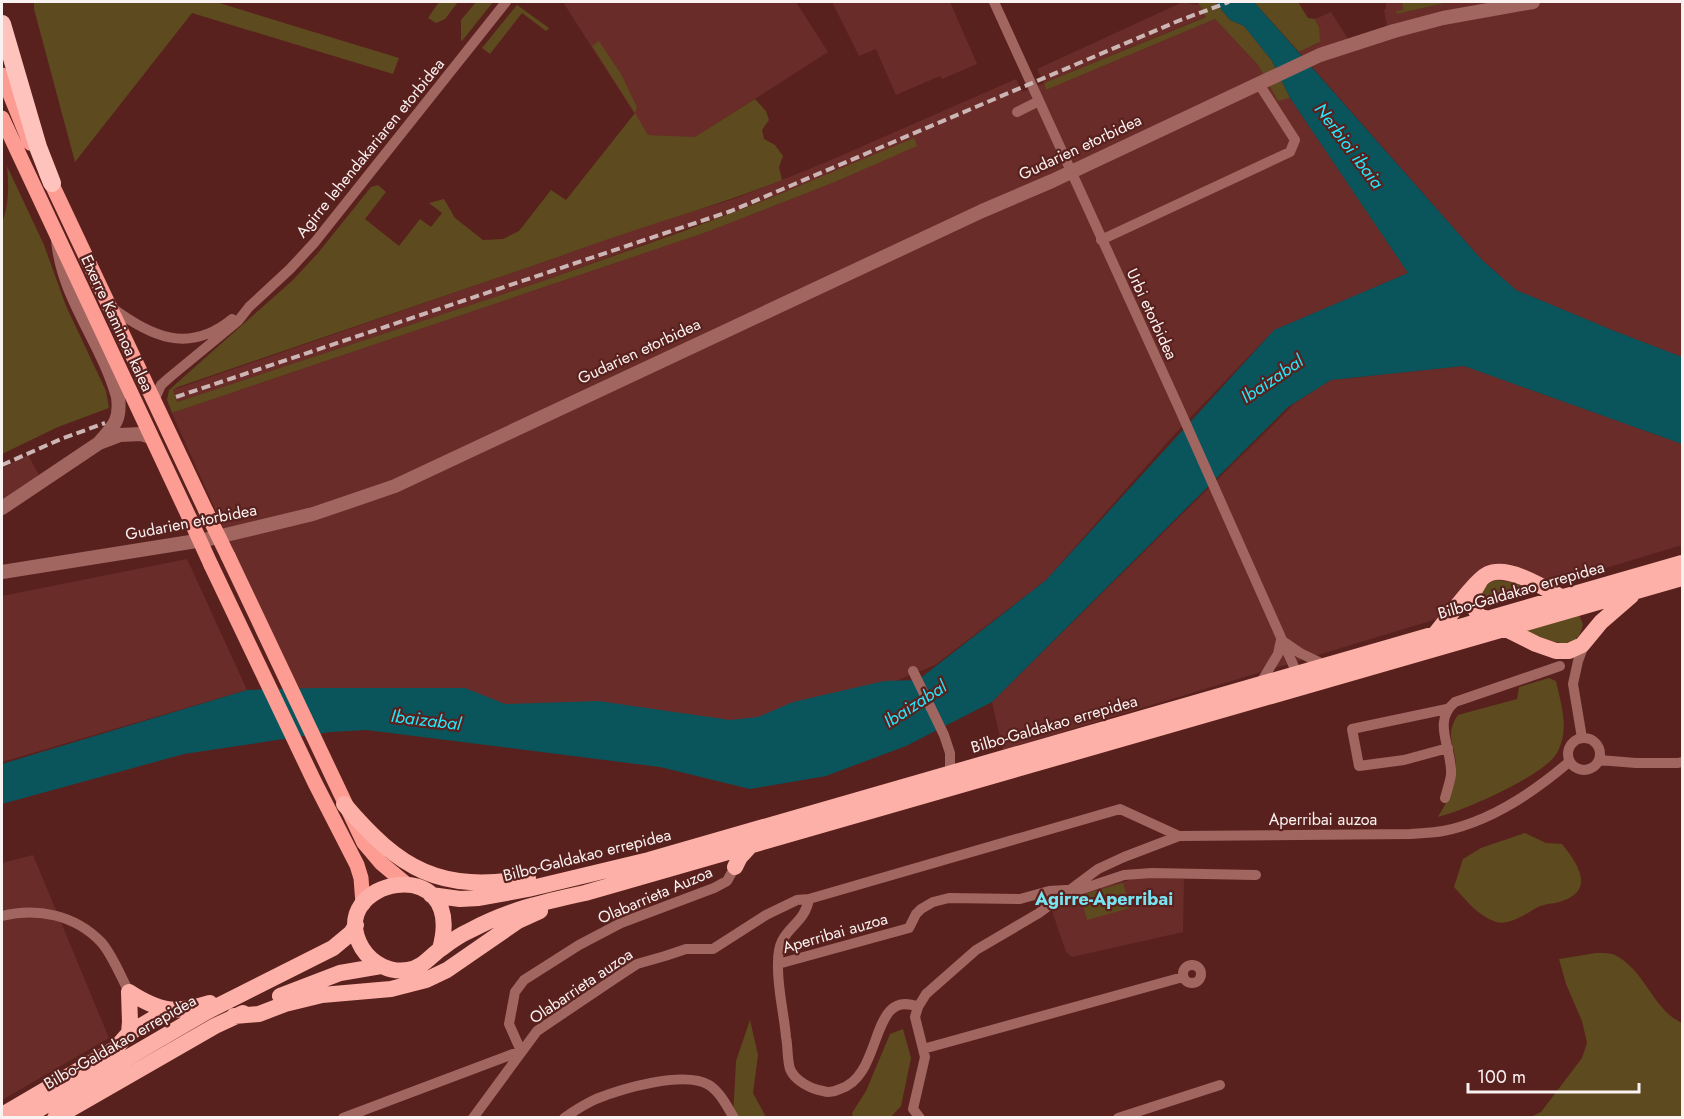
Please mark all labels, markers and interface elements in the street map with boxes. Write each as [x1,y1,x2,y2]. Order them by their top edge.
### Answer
street label: Agirre lehendakariaren etorbidea [290,53,450,243]
water label: Nerbioi ibaia [1308,98,1390,194]
street label: Gudarien etorbidea [1015,108,1145,186]
street label: Etxerre Kaminoa kalea [75,251,159,395]
street label: Urbi etorbidea [1121,265,1183,363]
street label: Gudarien etorbidea [574,312,704,390]
water label: Ibaizabal [1235,348,1309,410]
street label: Gudarien etorbidea [123,498,259,546]
street label: Bilbo-Galdakao errepidea [1435,555,1607,625]
water label: Ibaizabal [878,673,953,734]
street label: Bilbo-Galdakao errepidea [968,689,1140,759]
water label: Ibaizabal [389,703,464,737]
street label: Aperribai auzoa [1269,808,1377,831]
street label: Bilbo-Galdakao errepidea [501,823,673,887]
street label: Olabarrieta Auzoa [594,860,716,930]
district label: Agirre-Aperribai [1034,886,1173,912]
street label: Aperribai auzoa [780,907,890,959]
street label: Olabarrieta auzoa [525,943,637,1029]
street label: Bilbo-Galdakao errepidea [40,989,200,1095]
scale bar [1468,1056,1639,1094]
text: 100 m [1477,1064,1526,1090]

